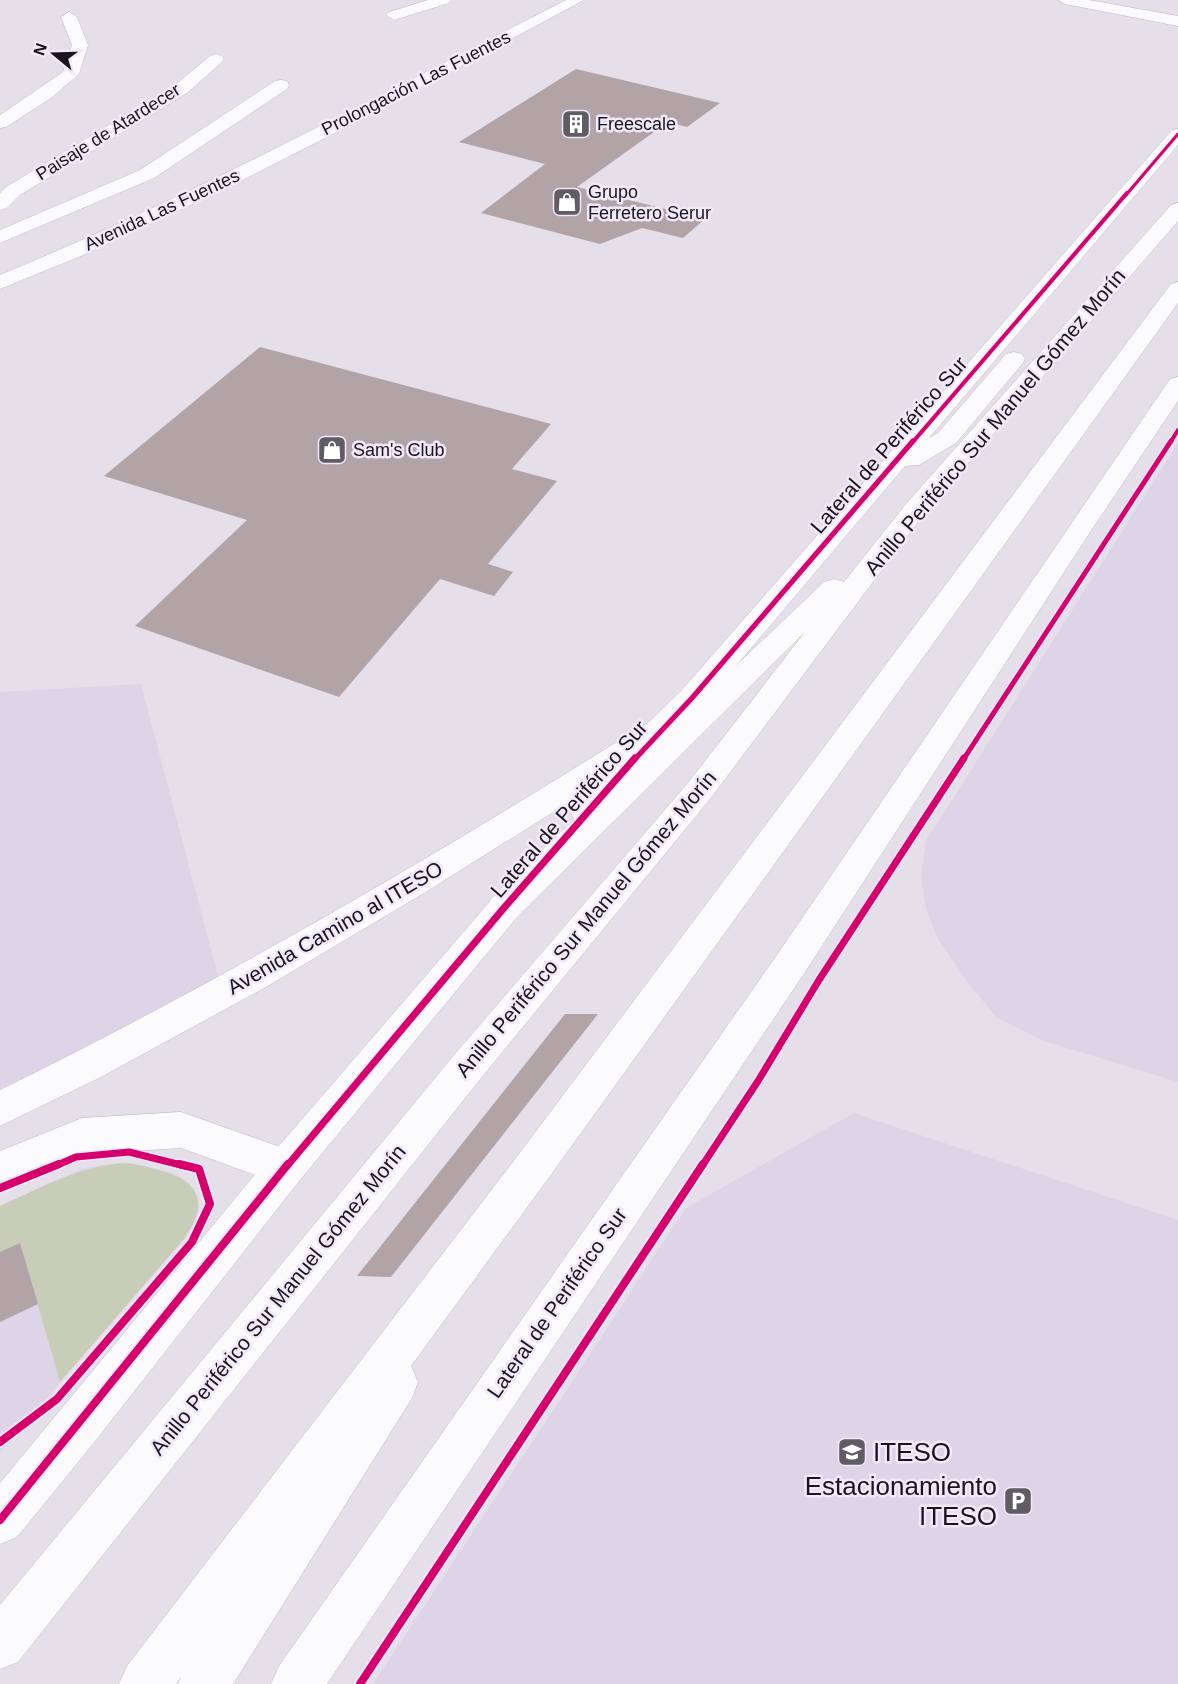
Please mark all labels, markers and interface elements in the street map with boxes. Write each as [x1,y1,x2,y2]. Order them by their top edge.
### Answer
north arrow [24,24,84,84]
street label: Prolongación Las Fuentes [318,27,514,139]
text: N [30,41,50,58]
street label: Paisaje de Atardecer [32,80,184,184]
building icon: Freescale [560,108,592,140]
place label: Freescale [597,114,676,134]
street label: Avenida Las Fuentes [81,165,243,255]
place label: Grupo Ferretero Serur [588,182,711,223]
shop icon: Grupo Ferretero Serur [551,186,583,218]
street label: Anillo Periférico Sur Manuel Gómez Morín [860,264,1129,579]
street label: Lateral de Periférico Sur [806,352,972,538]
shop icon: Sam's Club [316,434,348,466]
place label: Sam's Club [353,440,444,460]
street label: Lateral de Periférico Sur [486,716,652,902]
street label: Anillo Periférico Sur Manuel Gómez Morín [451,766,720,1081]
street label: Avenida Camino al ITESO [223,856,446,999]
street label: Anillo Periférico Sur Manuel Gómez Morín [145,1140,410,1459]
street label: Lateral de Periférico Sur [482,1203,631,1402]
school or university icon: ITESO [836,1436,868,1468]
place label: ITESO [873,1437,951,1467]
place label: Estacionamiento ITESO [805,1471,997,1531]
parking icon: Estacionamiento ITESO [1002,1485,1034,1517]

